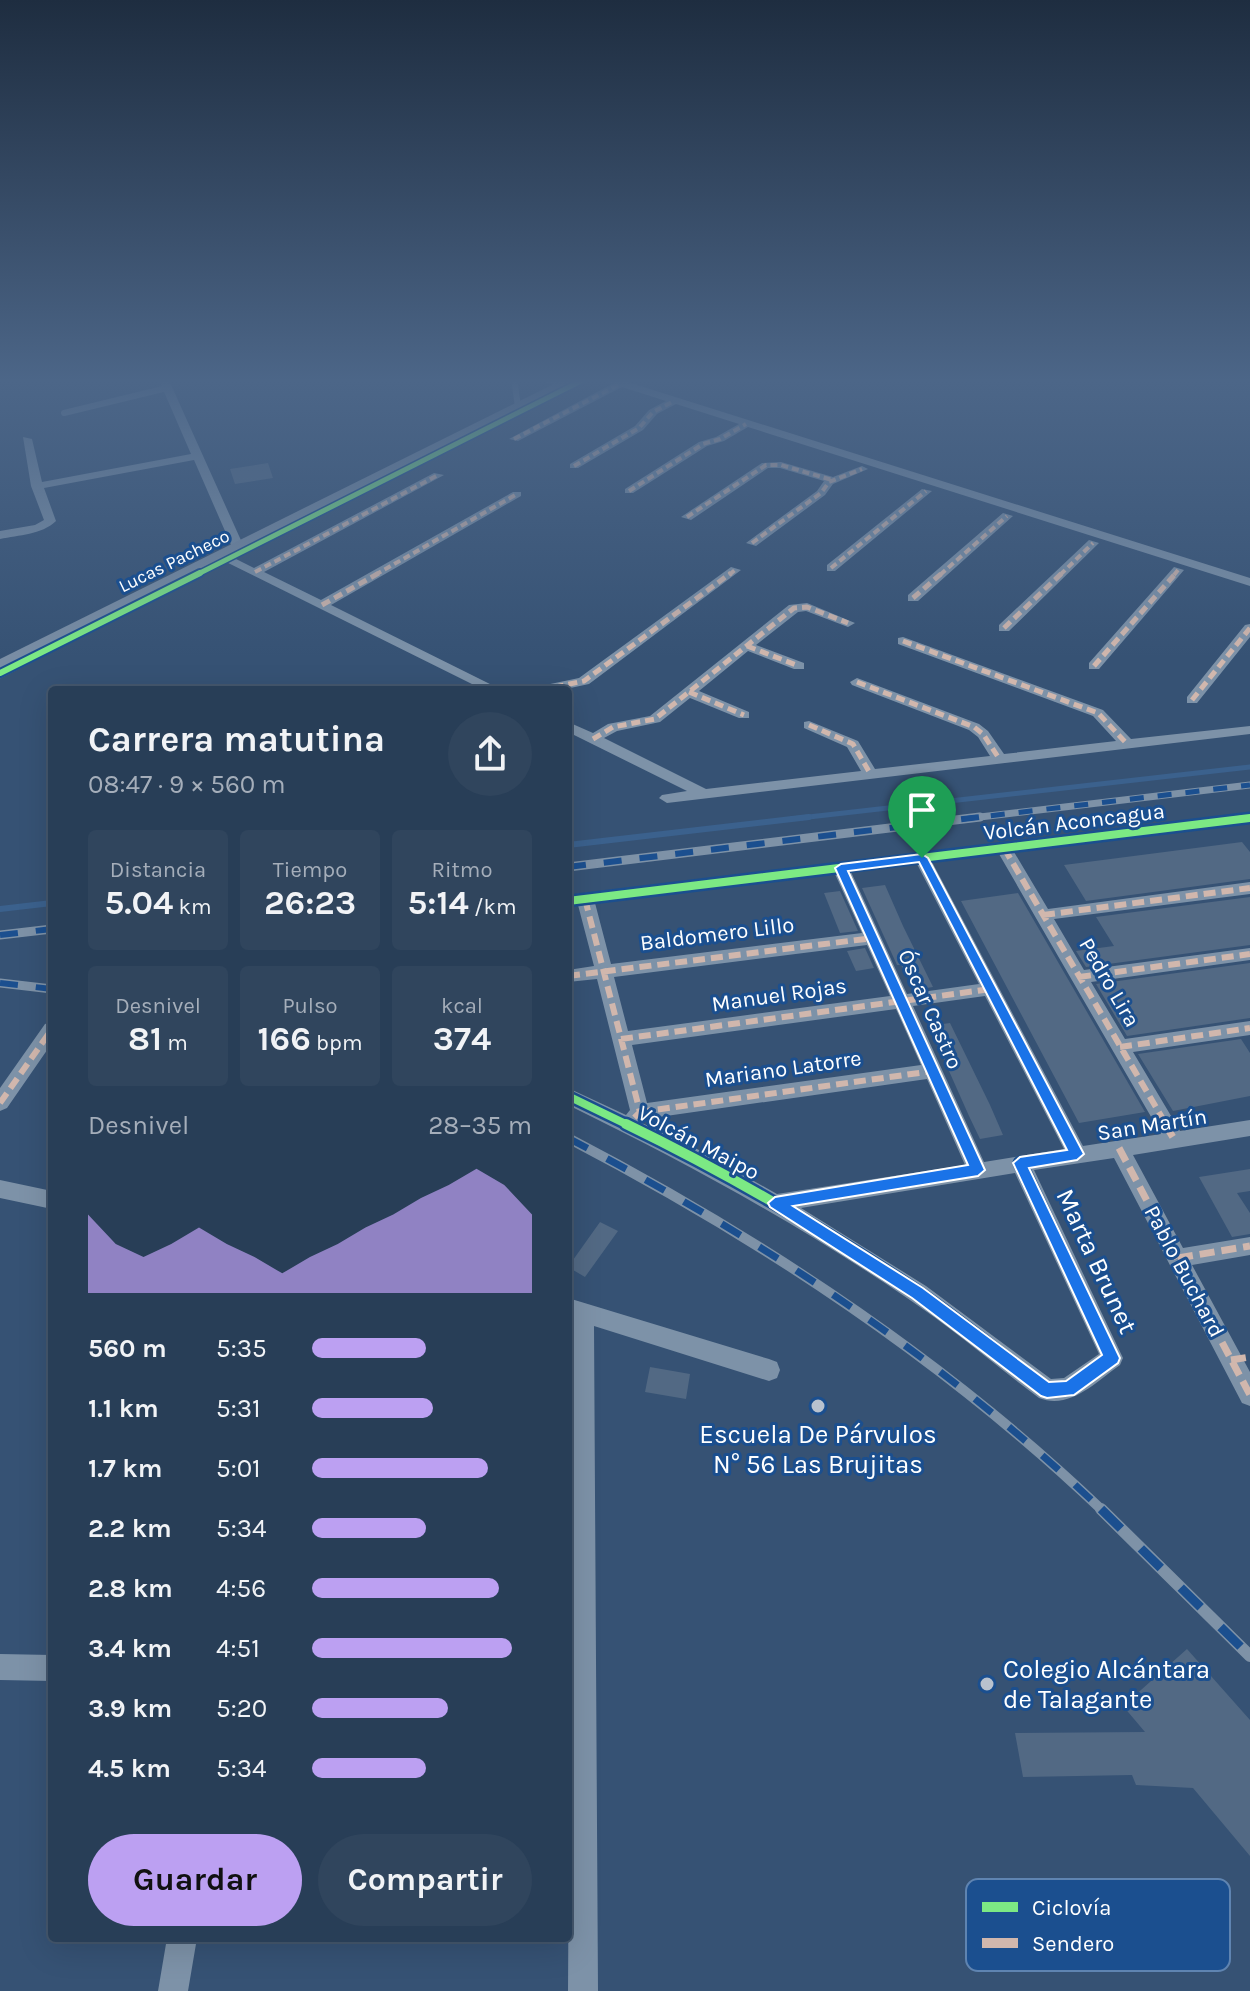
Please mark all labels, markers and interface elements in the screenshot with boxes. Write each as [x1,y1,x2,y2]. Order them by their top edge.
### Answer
street label: Lucas Pacheco [115,525,233,597]
button: share [448,712,532,796]
text: Carrera matutina [88,718,385,760]
text: 08:47 · 9 × 560 m [88,769,286,800]
pin [888,776,956,858]
icon: arrive [900,788,944,832]
street label: Volcán Aconcagua [982,798,1166,846]
text: Distancia [110,857,206,883]
text: Tiempo [273,857,347,883]
text: Ritmo [432,857,492,883]
text: 5.04 [104,883,173,923]
text: 26:23 [264,883,356,923]
text: 5:14 [407,883,469,923]
text: km [173,894,212,920]
text: /km [469,894,517,920]
street label: Baldomero Lillo [638,912,796,956]
street label: Pedro Lira [1073,933,1145,1032]
street label: Óscar Castro [892,945,969,1073]
street label: Manuel Rojas [710,973,848,1017]
text: Desnivel [115,993,201,1019]
text: Pulso [282,993,338,1019]
text: kcal [441,993,483,1019]
text: 81 [128,1019,162,1059]
text: 166 [257,1019,311,1059]
text: 374 [433,1019,491,1059]
text: m [162,1030,188,1056]
text: bpm [311,1030,363,1056]
street label: Mariano Latorre [703,1045,863,1093]
street label: Volcán Maipo [633,1100,764,1186]
street label: San Martín [1095,1103,1209,1146]
text: Desnivel [88,1110,189,1141]
text: 28–35 m [428,1110,532,1141]
street label: Marta Brunet [1050,1184,1144,1339]
street label: Pablo Buchard [1138,1201,1230,1342]
text: 560 m [88,1333,167,1364]
text: 5:35 [216,1333,267,1364]
text: 1.1 km [88,1393,159,1424]
text: 5:31 [216,1393,261,1424]
marker: Escuela De Párvulos N° 56 Las Brujitas [809,1397,827,1415]
place label: Escuela De Párvulos N° 56 Las Brujitas [699,1419,937,1480]
text: 1.7 km [88,1453,162,1484]
text: 5:01 [216,1453,261,1484]
text: 2.2 km [88,1513,172,1544]
text: 5:34 [216,1513,267,1544]
text: 2.8 km [88,1573,173,1604]
text: 4:56 [216,1573,266,1604]
text: 3.4 km [88,1633,172,1664]
text: 4:51 [216,1633,260,1664]
place label: Colegio Alcántara de Talagante [1003,1654,1210,1715]
marker: Colegio Alcántara de Talagante [978,1675,996,1693]
text: 3.9 km [88,1693,172,1724]
text: 5:20 [216,1693,267,1724]
text: 4.5 km [88,1753,171,1784]
text: 5:34 [216,1753,267,1784]
button: Guardar [88,1834,302,1926]
button: Compartir [318,1834,532,1926]
legend [966,1879,1230,1971]
text: Ciclovía [1032,1895,1111,1921]
text: Sendero [1032,1931,1114,1957]

